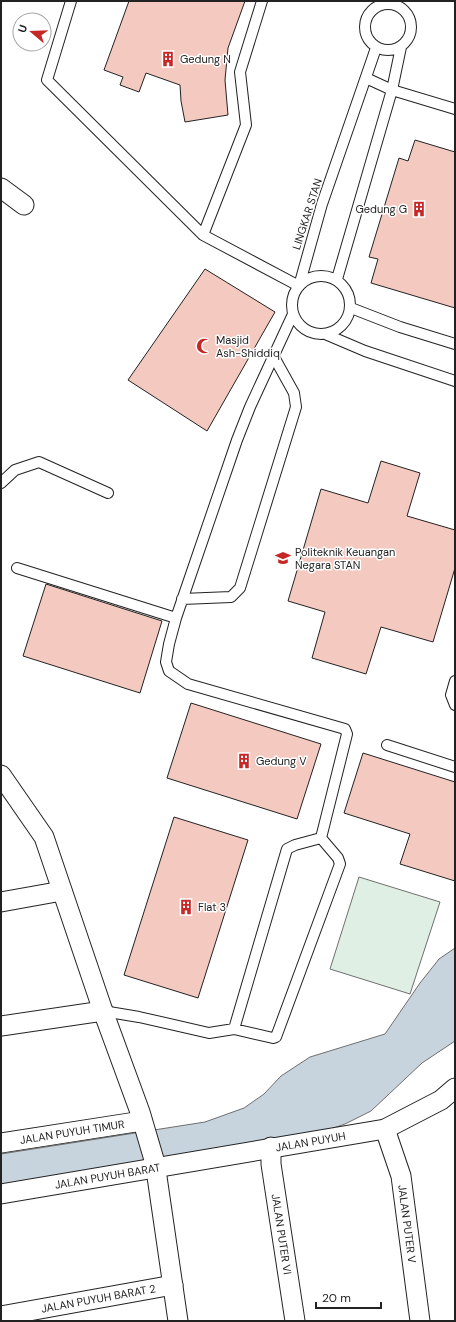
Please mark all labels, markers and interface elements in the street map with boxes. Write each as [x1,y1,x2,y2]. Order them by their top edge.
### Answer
north arrow [12,12,52,52]
text: U [15,23,30,35]
building icon: Gedung N [159,50,177,68]
place label: Gedung N [180,52,231,66]
street label: LINGKAR STAN [289,177,325,251]
building icon: Gedung G [410,200,428,218]
place label: Gedung G [355,202,407,216]
place label: Masjid Ash-Shiddiq [216,333,280,360]
mosque icon: Masjid Ash-Shiddiq [195,337,213,355]
place label: Politeknik Keuangan Negara STAN [295,545,395,572]
school or university icon: Politeknik Keuangan Negara STAN [274,549,292,567]
building icon: Gedung V [235,752,253,770]
place label: Gedung V [256,754,307,768]
building icon: Flat 3 [177,898,195,916]
place label: Flat 3 [198,900,226,914]
street label: JALAN PUYUH TIMUR [19,1117,125,1147]
street label: JALAN PUYUH [274,1129,347,1154]
street label: JALAN PUYUH BARAT [54,1160,161,1192]
street label: JALAN PUTER V [395,1184,419,1265]
street label: JALAN PUTER VI [269,1193,295,1276]
street label: JALAN PUYUH BARAT 2 [40,1281,157,1316]
scale bar [316,1284,381,1310]
text: 20 m [322,1290,351,1306]

